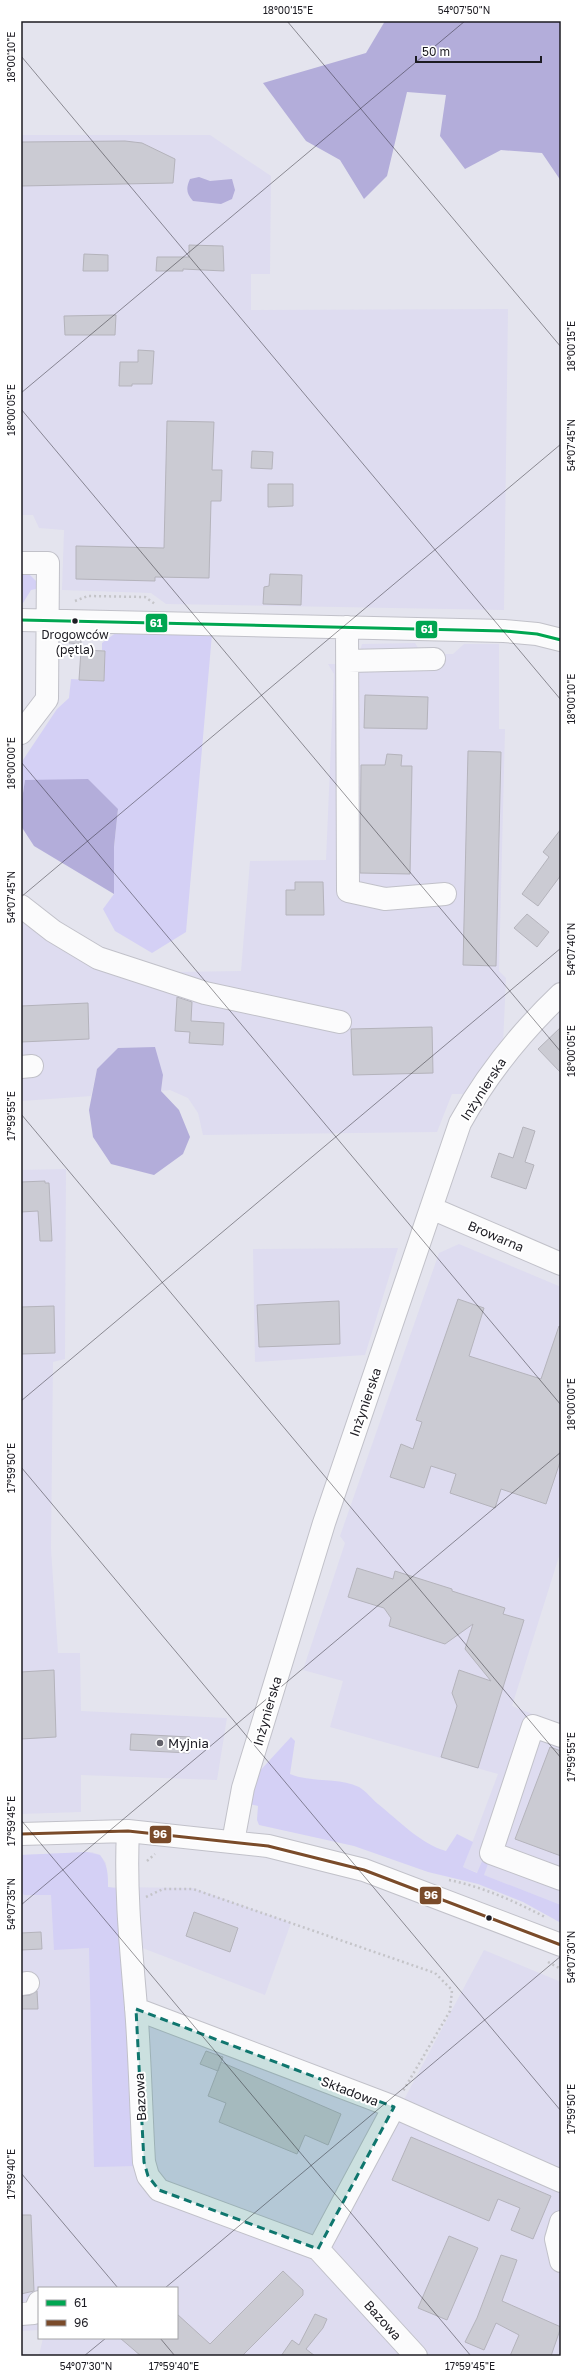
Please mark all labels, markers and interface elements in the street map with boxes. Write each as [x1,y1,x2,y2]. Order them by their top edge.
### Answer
text: 18°00'15"E [263,4,313,16]
text: 54°07'50"N [438,4,490,16]
text: 18°00'10"E [5,32,17,82]
scale bar [416,38,541,64]
text: 50 m [422,44,450,59]
text: 18°00'15"E [565,321,577,371]
text: 18°00'05"E [5,384,17,436]
text: 54°07'45"N [565,419,577,471]
line badge: 61 [145,613,168,633]
marker: Drogowców (pętla) [70,616,80,626]
text: 61 [150,616,163,629]
line badge: 61 [415,620,438,639]
text: 61 [421,622,434,635]
place label: Drogowców (pętla) [41,627,109,657]
text: 18°00'10"E [565,674,577,724]
text: 18°00'00"E [5,737,17,789]
text: 54°07'45"N [5,871,17,923]
text: 54°07'40"N [565,923,577,975]
text: 18°00'05"E [565,1025,577,1077]
street label: Inżynierska [457,1055,509,1123]
text: 17°59'55"E [5,1091,17,1141]
street label: Browarna [466,1217,526,1255]
street label: Inżynierska [346,1366,384,1438]
text: 18°00'00"E [565,1378,577,1430]
text: 17°59'50"E [5,1443,17,1493]
street label: Inżynierska [249,1674,285,1748]
text: 17°59'55"E [565,1732,577,1782]
place label: Myjnia [168,1735,209,1751]
marker: Myjnia [155,1738,165,1748]
text: 17°59'45"E [5,1796,17,1846]
line badge: 96 [149,1825,172,1844]
text: 96 [153,1827,167,1840]
text: 54°07'35"N [5,1878,17,1930]
line badge: 96 [419,1886,442,1905]
text: 96 [424,1888,438,1901]
unlabelled marker [484,1913,494,1923]
text: 54°07'30"N [565,1931,577,1983]
street label: Bazowa [131,2073,149,2121]
street label: Składowa [319,2073,381,2109]
text: 17°59'50"E [565,2084,577,2134]
text: 17°59'40"E [5,2149,17,2199]
legend [38,2287,178,2339]
text: 61 [74,2295,87,2310]
street label: Bazowa [361,2297,405,2343]
text: 96 [74,2315,89,2330]
text: 54°07'30"N [60,2360,112,2372]
text: 17°59'40"E [149,2360,199,2372]
text: 17°59'45"E [445,2360,495,2372]

